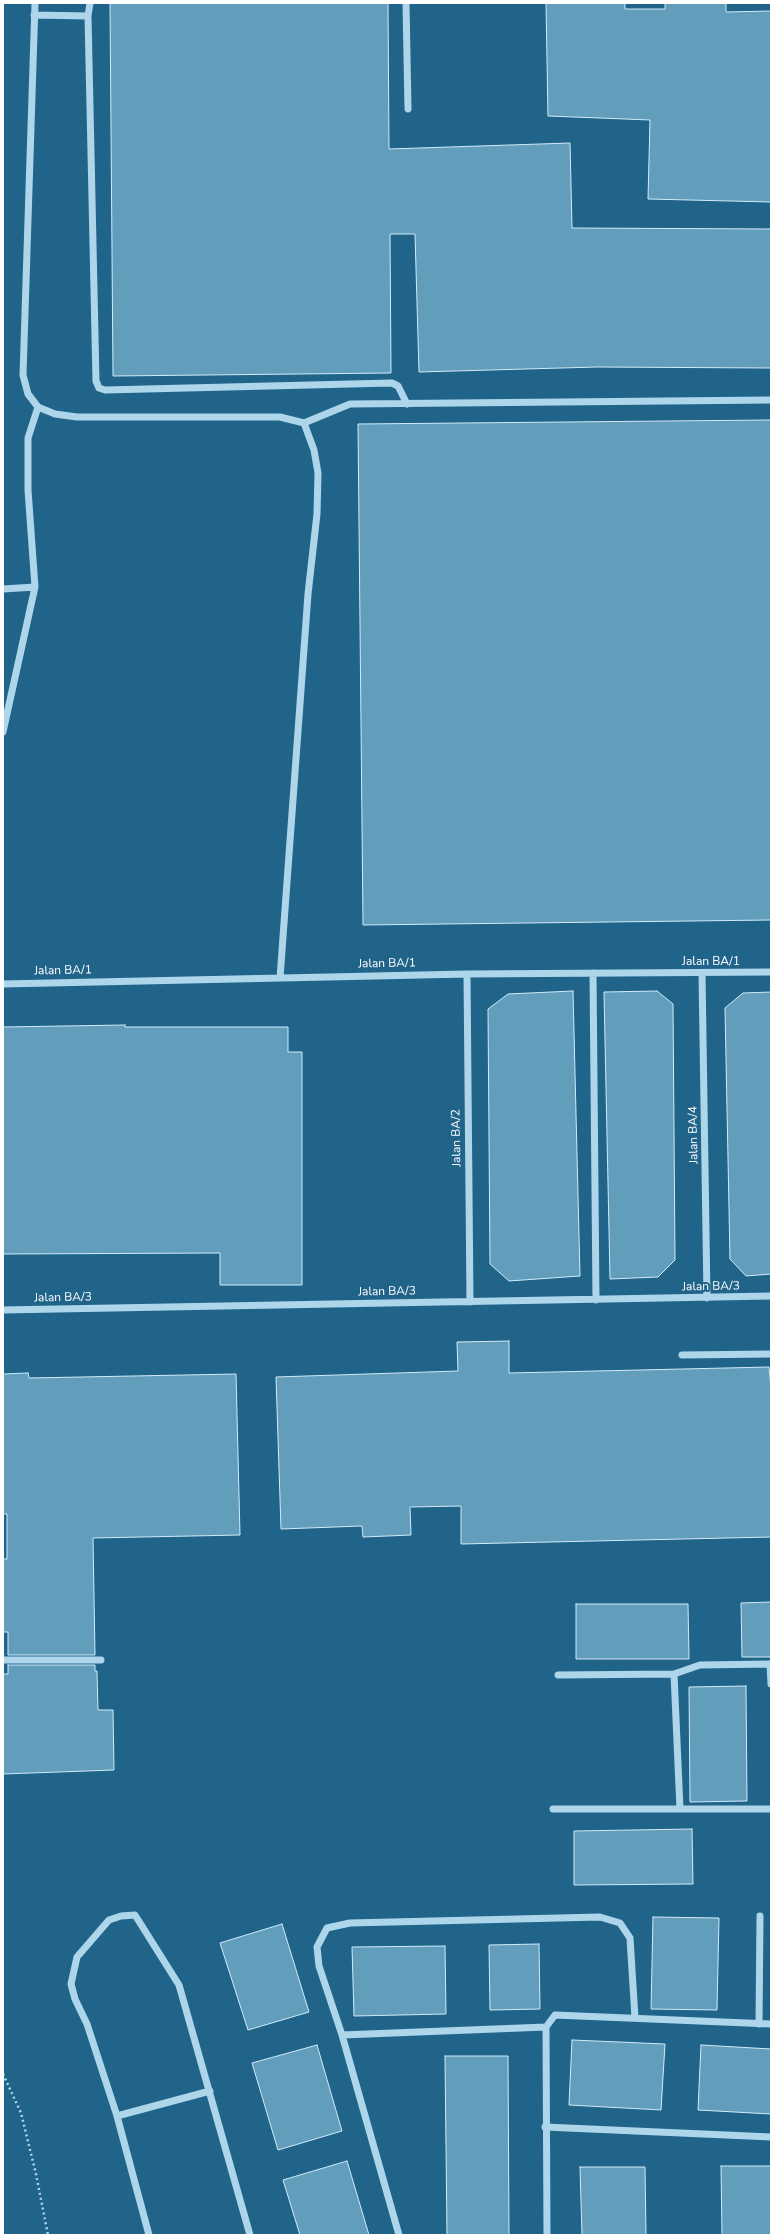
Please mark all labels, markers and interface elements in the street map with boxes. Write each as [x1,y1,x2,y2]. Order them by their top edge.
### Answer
street label: Jalan BA/1 [682,955,740,969]
street label: Jalan BA/1 [358,956,416,972]
street label: Jalan BA/1 [34,963,92,979]
street label: Jalan BA/4 [686,1106,702,1164]
street label: Jalan BA/2 [449,1109,465,1167]
street label: Jalan BA/3 [682,1279,740,1295]
street label: Jalan BA/3 [358,1284,416,1300]
street label: Jalan BA/3 [34,1290,92,1306]

